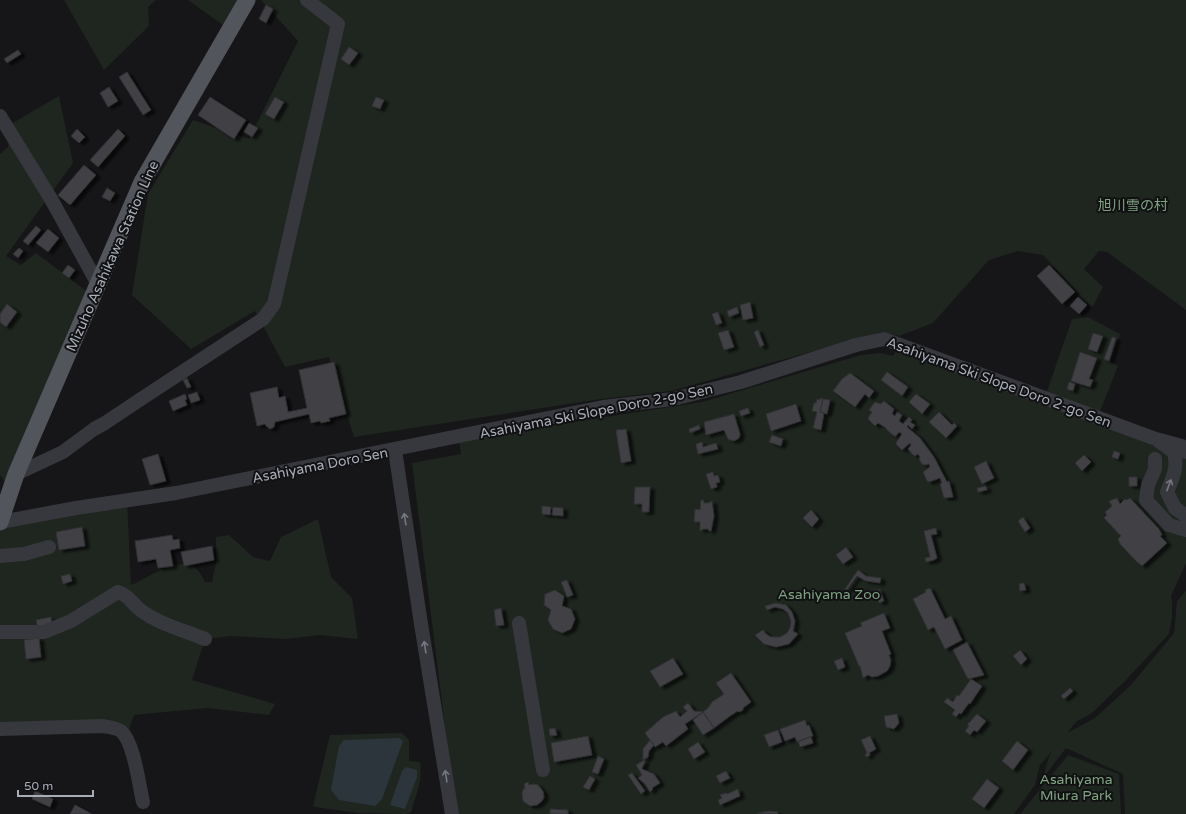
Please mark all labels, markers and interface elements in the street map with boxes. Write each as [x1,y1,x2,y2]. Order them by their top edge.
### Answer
street label: Mizuho Asahikawa Station Line [63,158,162,354]
park label: 旭川雪の村 [1098,197,1168,214]
street label: Asahiyama Ski Slope Doro 2-go Sen [884,334,1113,431]
street label: Asahiyama Ski Slope Doro 2-go Sen [478,380,714,442]
street label: Asahiyama Doro Sen [251,444,389,487]
one-way arrow [1166,480,1174,492]
one-way arrow [401,513,409,526]
park label: Asahiyama Zoo [778,586,880,603]
one-way arrow [421,641,429,654]
one-way arrow [442,769,450,782]
park label: Asahiyama Miura Park [1039,771,1113,804]
scale bar [18,772,93,798]
text: 50 m [24,779,53,793]

